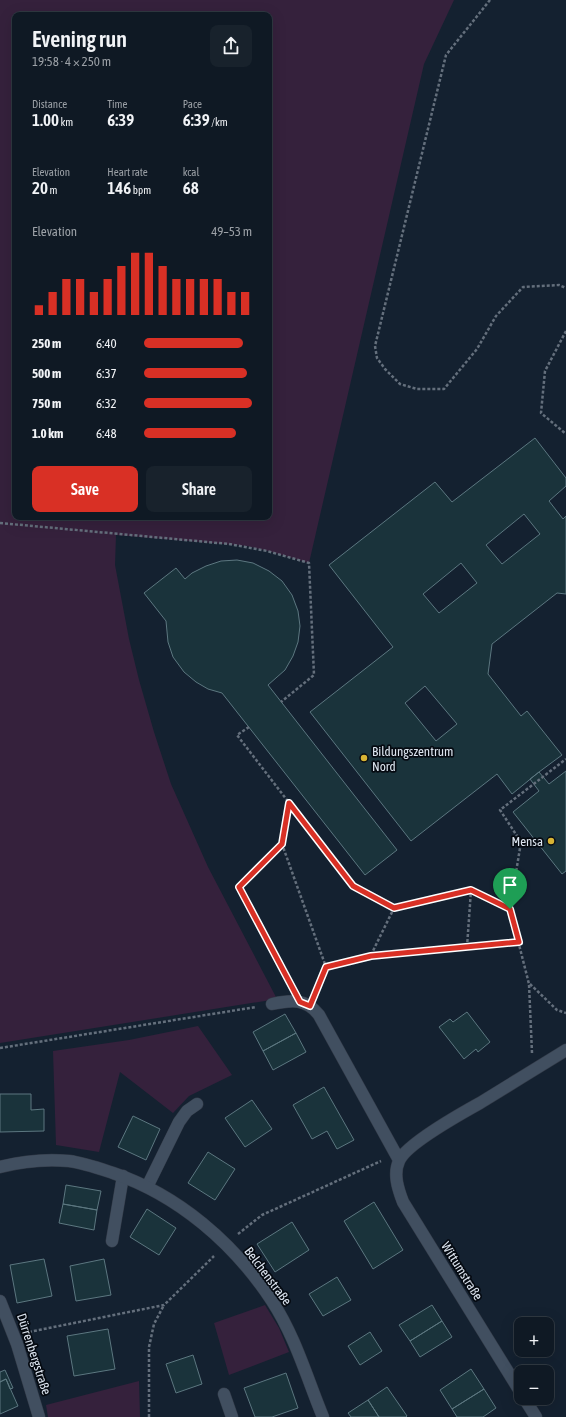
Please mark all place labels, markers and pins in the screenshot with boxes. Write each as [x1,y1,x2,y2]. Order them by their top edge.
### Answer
place label: Bildungszentrum Nord [372,744,453,774]
marker: Bildungszentrum Nord [359,753,369,763]
place label: Mensa [511,834,543,849]
marker: Mensa [546,836,556,846]
pin [493,868,527,909]

